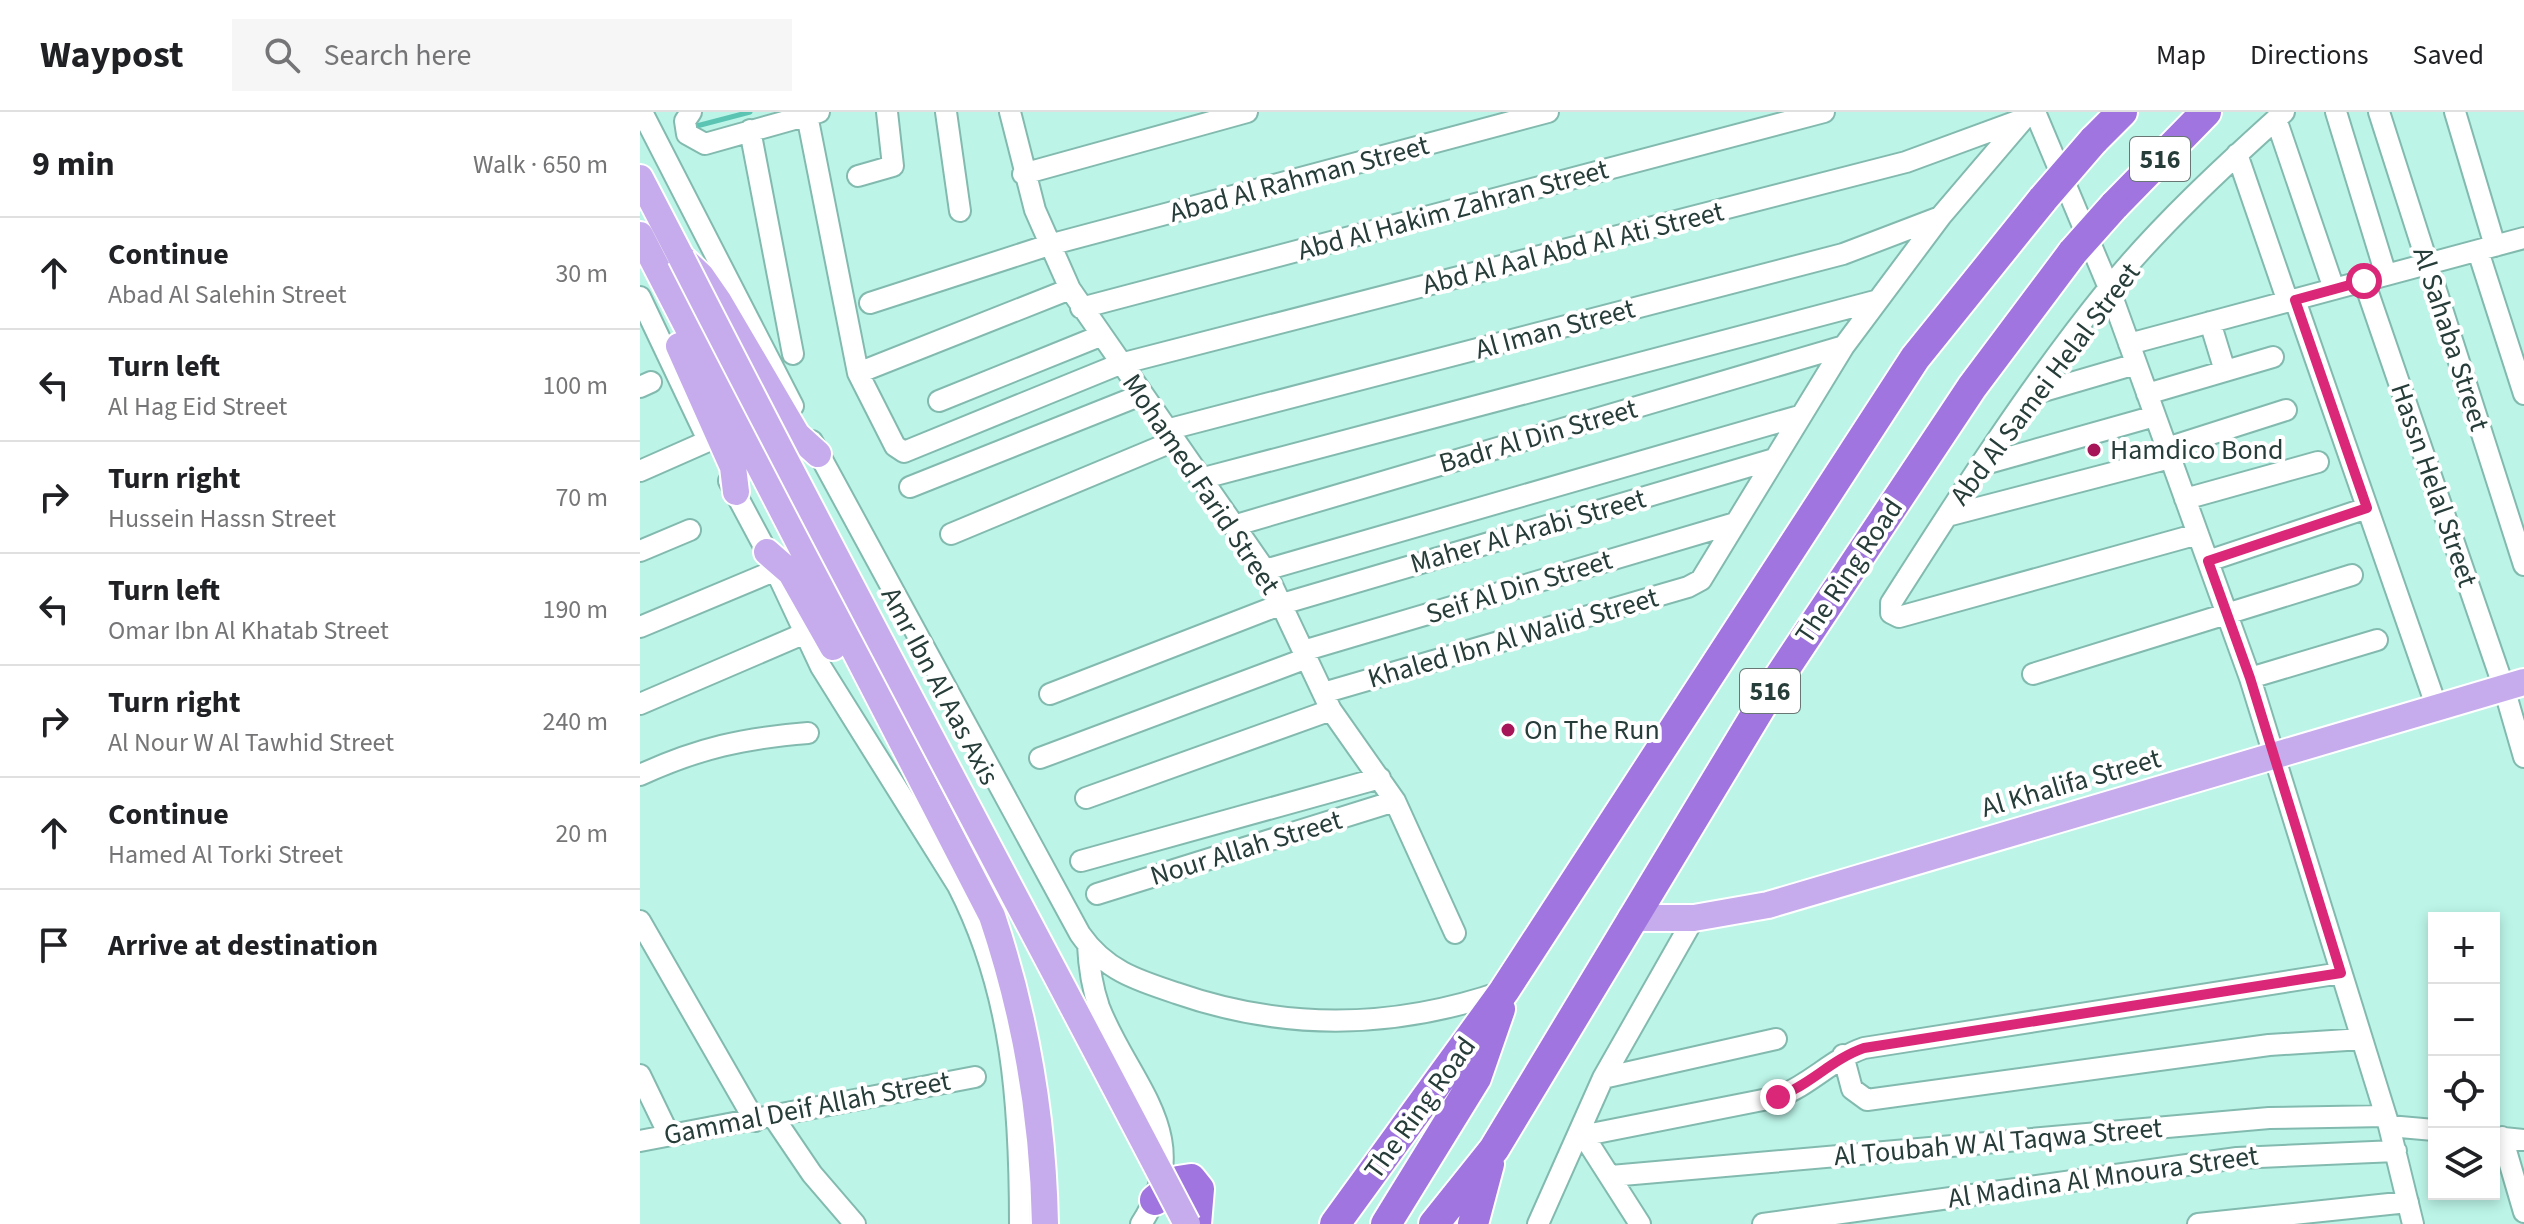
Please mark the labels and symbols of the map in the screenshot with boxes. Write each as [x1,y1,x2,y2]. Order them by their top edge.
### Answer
street label: Abad Al Rahman Street [1165,125,1434,233]
road number: 516 [2130,137,2190,181]
street label: Abd Al Hakim Zahran Street [1293,149,1613,271]
street label: Abd Al Aal Abd Al Ati Street [1418,191,1728,305]
street label: Al Sahaba Street [2402,242,2500,437]
street label: Abd Al Samei Helal Street [1940,254,2150,514]
route start [2346,263,2382,299]
street label: Al Iman Street [1471,288,1640,370]
street label: Mohamed Farid Street [1112,366,1290,603]
street label: Hassn Helal Street [2380,378,2488,593]
street label: Badr Al Din Street [1434,388,1642,483]
place label: Hamdico Bond [2110,430,2283,470]
marker: Hamdico Bond [2085,441,2103,459]
street label: Maher Al Arabi Street [1406,478,1651,584]
street label: The Ring Road [1786,490,1912,652]
street label: Seif Al Din Street [1421,540,1617,634]
street label: Khaled Ibn Al Walid Street [1363,577,1663,699]
street label: Amr Ibn Al Aas Axis [871,580,1009,792]
road number: 516 [1740,669,1800,713]
place label: On The Run [1524,710,1660,750]
marker: On The Run [1499,721,1517,739]
street label: Al Khalifa Street [1977,738,2166,828]
street label: Nour Allah Street [1145,800,1347,896]
street label: The Ring Road [1355,1028,1485,1188]
street label: Gammal Deif Allah Street [660,1061,954,1155]
route end [1760,1079,1796,1115]
street label: Al Toubah W Al Taqwa Street [1832,1108,2164,1176]
street label: Al Madina Al Mnoura Street [1945,1135,2261,1219]

